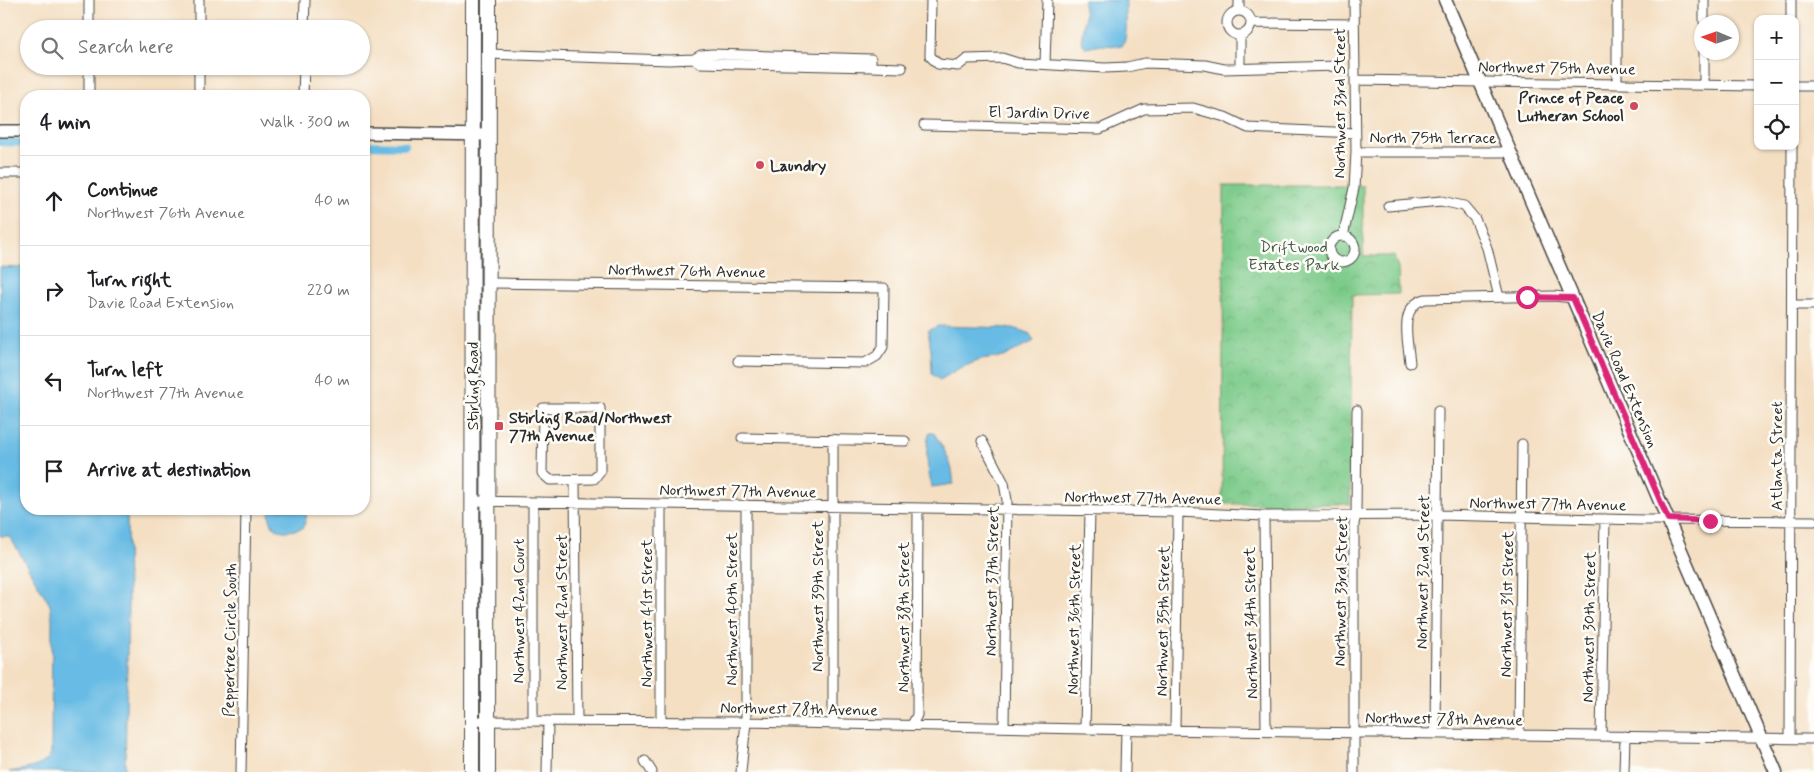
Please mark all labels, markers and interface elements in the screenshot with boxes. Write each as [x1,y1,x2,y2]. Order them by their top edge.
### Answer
north arrow [1694,15,1739,60]
map controls [1754,15,1799,150]
button: + [1754,15,1799,60]
search box [20,20,370,75]
street label: Northwest 33rd Street [1330,27,1351,178]
icon: search [38,34,66,62]
text: Search here [78,35,174,60]
street label: Northwest 75th Avenue [1478,57,1636,80]
button: − [1754,60,1799,105]
place label: Prince of Peace Lutheran School [1517,88,1624,127]
marker: Prince of Peace Lutheran School [1628,100,1640,112]
street label: El Jardin Drive [988,102,1090,125]
button: locate [1754,105,1799,150]
text: 4 min [40,109,91,137]
text: Walk · 300 m [260,112,350,133]
street label: North 75th Terrace [1369,128,1497,149]
place label: Laundry [770,156,826,177]
marker: Laundry [754,159,766,171]
text: Continue [87,178,158,203]
icon: ahead [40,187,68,215]
text: 40 m [314,190,350,211]
text: Northwest 76th Avenue [87,203,245,224]
park label: Driftwood Estates Park [1248,237,1340,276]
street label: Northwest 76th Avenue [608,260,766,283]
text: Turn right [87,268,171,293]
icon: right [40,277,68,305]
text: 220 m [307,280,350,301]
route start [1516,286,1539,309]
text: Davie Road Extension [87,293,234,314]
street label: Davie Road Extension [1586,308,1663,451]
street label: Stirling Road [463,342,485,430]
text: Turn left [87,358,163,383]
icon: left [40,367,68,395]
text: 40 m [314,370,350,391]
text: Northwest 77th Avenue [87,383,244,404]
street label: Atlanta Street [1767,401,1788,511]
place label: Stirling Road/Northwest 77th Avenue [509,408,673,447]
marker: Stirling Road/Northwest 77th Avenue [493,420,505,432]
icon: arrive [40,457,68,485]
text: Arrive at destination [87,458,251,483]
street label: Northwest 77th Avenue [659,480,817,503]
street label: Northwest 77th Avenue [1064,487,1222,510]
street label: Northwest 77th Avenue [1469,493,1627,516]
street label: Northwest 32nd Street [1412,494,1435,649]
street label: Northwest 37th Street [981,505,1004,656]
route end [1699,510,1722,533]
street label: Northwest 33rd Street [1330,515,1353,667]
street label: Northwest 39th Street [808,519,829,672]
street label: Northwest 31st Street [1496,530,1519,678]
street label: Northwest 40th Street [722,532,743,686]
street label: Northwest 42nd Street [552,533,573,690]
street label: Northwest 41st Street [637,538,658,687]
street label: Northwest 42nd Court [509,539,530,683]
street label: Northwest 38th Street [894,541,915,693]
street label: Northwest 36th Street [1063,543,1086,695]
street label: Northwest 35th Street [1152,545,1175,697]
street label: Northwest 34th Street [1240,546,1263,699]
street label: Northwest 30th Street [1578,551,1601,703]
street label: Peppertree Circle South [219,563,242,717]
street label: Northwest 78th Avenue [720,698,878,721]
street label: Northwest 78th Avenue [1365,708,1523,731]

